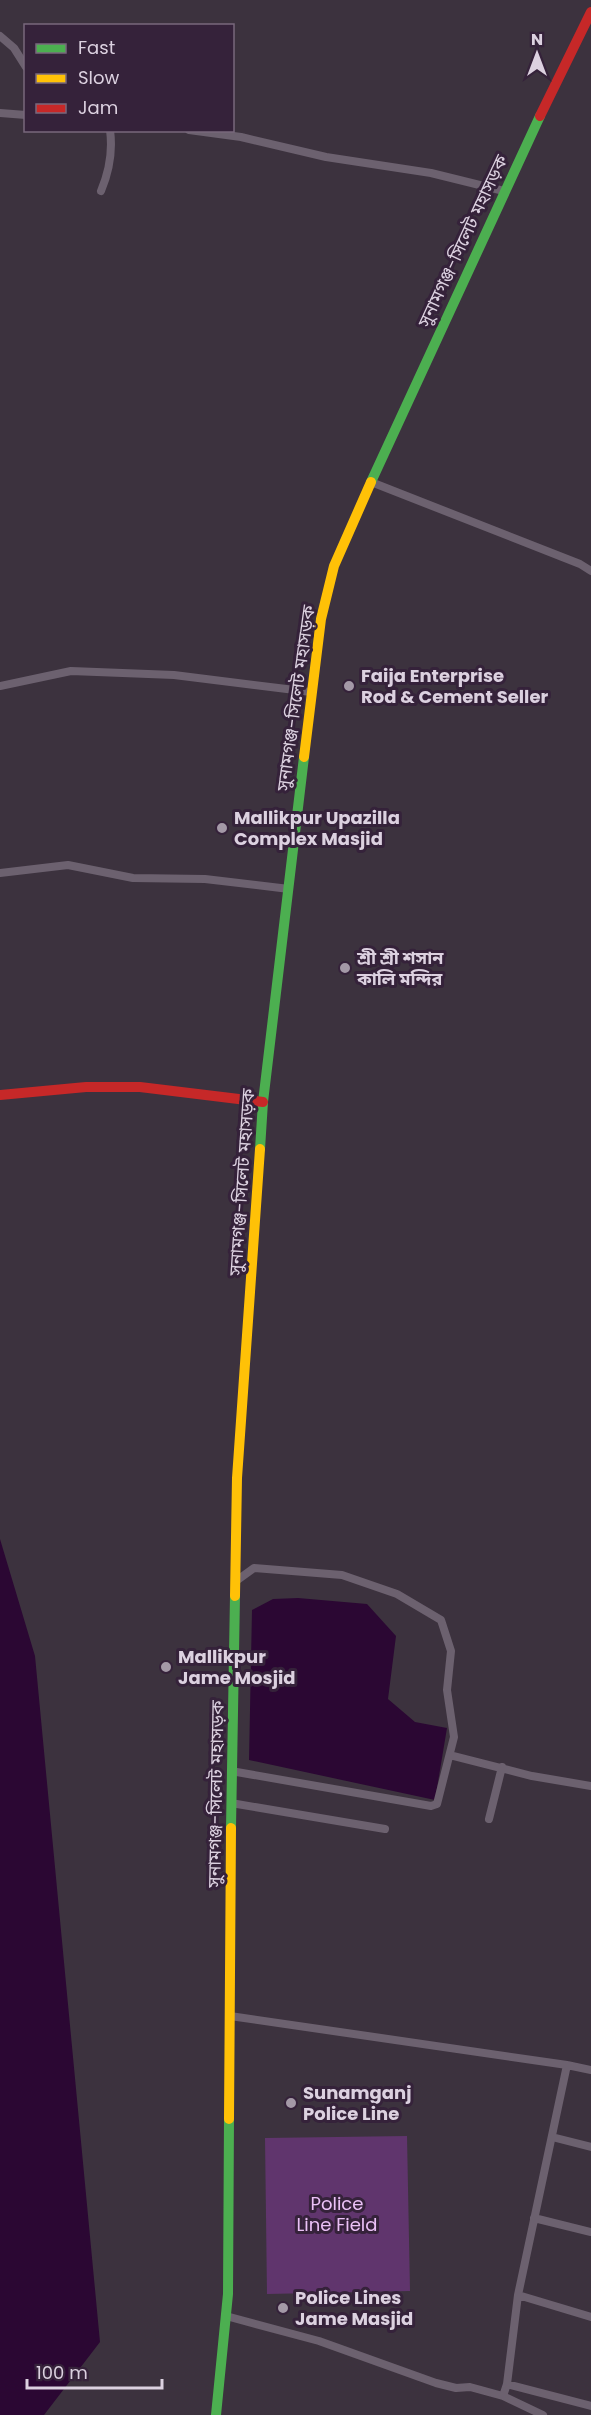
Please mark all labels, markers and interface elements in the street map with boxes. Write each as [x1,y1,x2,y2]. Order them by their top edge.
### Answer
legend [24,24,234,132]
north arrow [507,24,567,84]
text: N [531,28,543,51]
text: Fast [78,35,115,60]
text: Slow [78,65,120,90]
text: Jam [78,95,118,120]
street label: সুনামগঞ্জ-সিলেট মহাসড়ক [411,150,514,332]
street label: সুনামগঞ্জ-সিলেট মহাসড়ক [270,603,321,793]
place label: Faija Enterprise Rod & Cement Seller [361,663,548,709]
marker: Faija Enterprise Rod & Cement Seller [342,679,356,693]
place label: Mallikpur Upazilla Complex Masjid [234,805,400,851]
marker: Mallikpur Upazilla Complex Masjid [215,821,229,835]
place label: শ্রী শ্রী শসান কালি মন্দির [356,945,444,991]
marker: শ্রী শ্রী শসান কালি মন্দির [338,961,352,975]
street label: সুনামগঞ্জ-সিলেট মহাসড়ক [222,1087,261,1277]
place label: Mallikpur Jame Mosjid [178,1644,295,1690]
marker: Mallikpur Jame Mosjid [159,1660,173,1674]
street label: সুনামগঞ্জ-সিলেট মহাসড়ক [201,1700,230,1889]
place label: Sunamganj Police Line [303,2080,412,2126]
marker: Sunamganj Police Line [284,2096,298,2110]
park label: Police Line Field [297,2191,377,2237]
place label: Police Lines Jame Masjid [295,2285,413,2331]
marker: Police Lines Jame Masjid [276,2301,290,2315]
scale bar [27,2352,162,2390]
text: 100 m [36,2360,88,2385]

